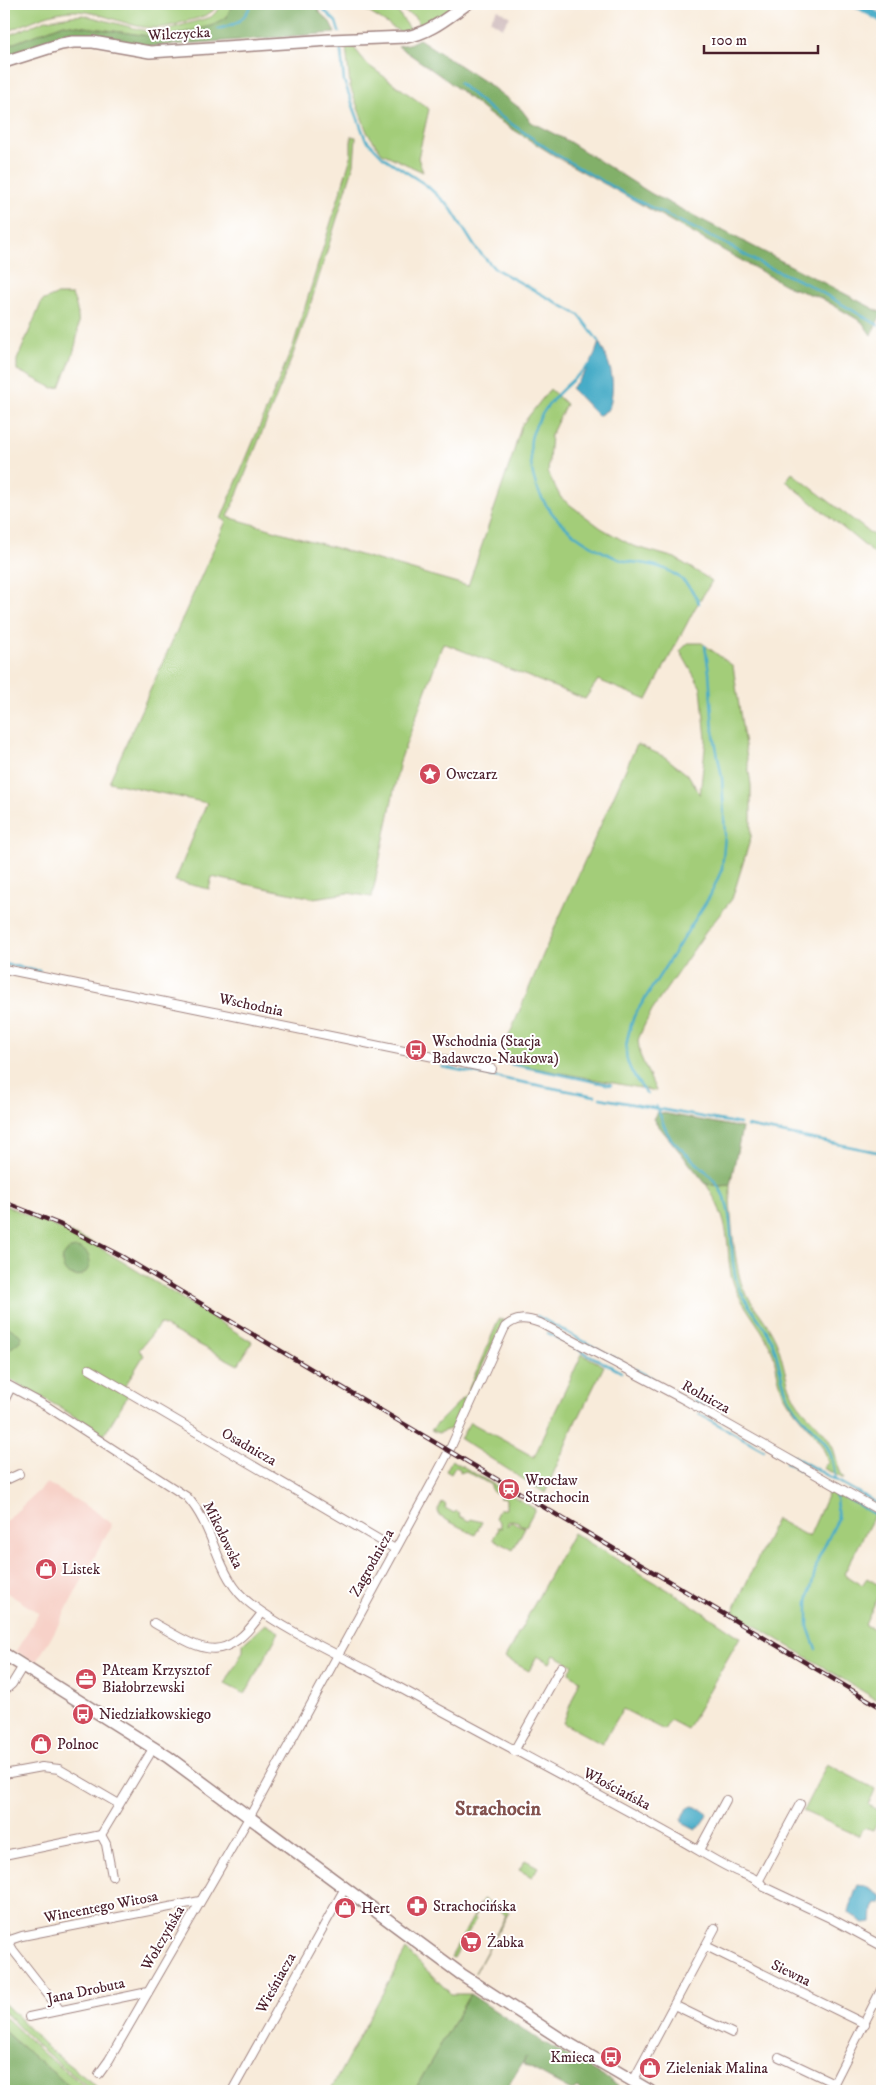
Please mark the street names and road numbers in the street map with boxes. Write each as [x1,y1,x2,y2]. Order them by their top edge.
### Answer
street label: Wilczycka [146,23,211,45]
street label: Wschodnia [216,989,285,1021]
street label: Rolnicza [678,1376,734,1418]
street label: Osadnicza [218,1424,281,1471]
street label: Mikołowska [199,1498,248,1572]
street label: Zagrodnicza [346,1525,399,1600]
street label: Włościańska [579,1763,655,1815]
street label: Wincentego Witosa [41,1887,160,1928]
street label: Wołczyńska [136,1902,189,1975]
street label: Wieśniacza [251,1949,301,2017]
street label: Siewna [768,1955,814,1991]
street label: Jana Drobuta [43,1973,127,2009]

